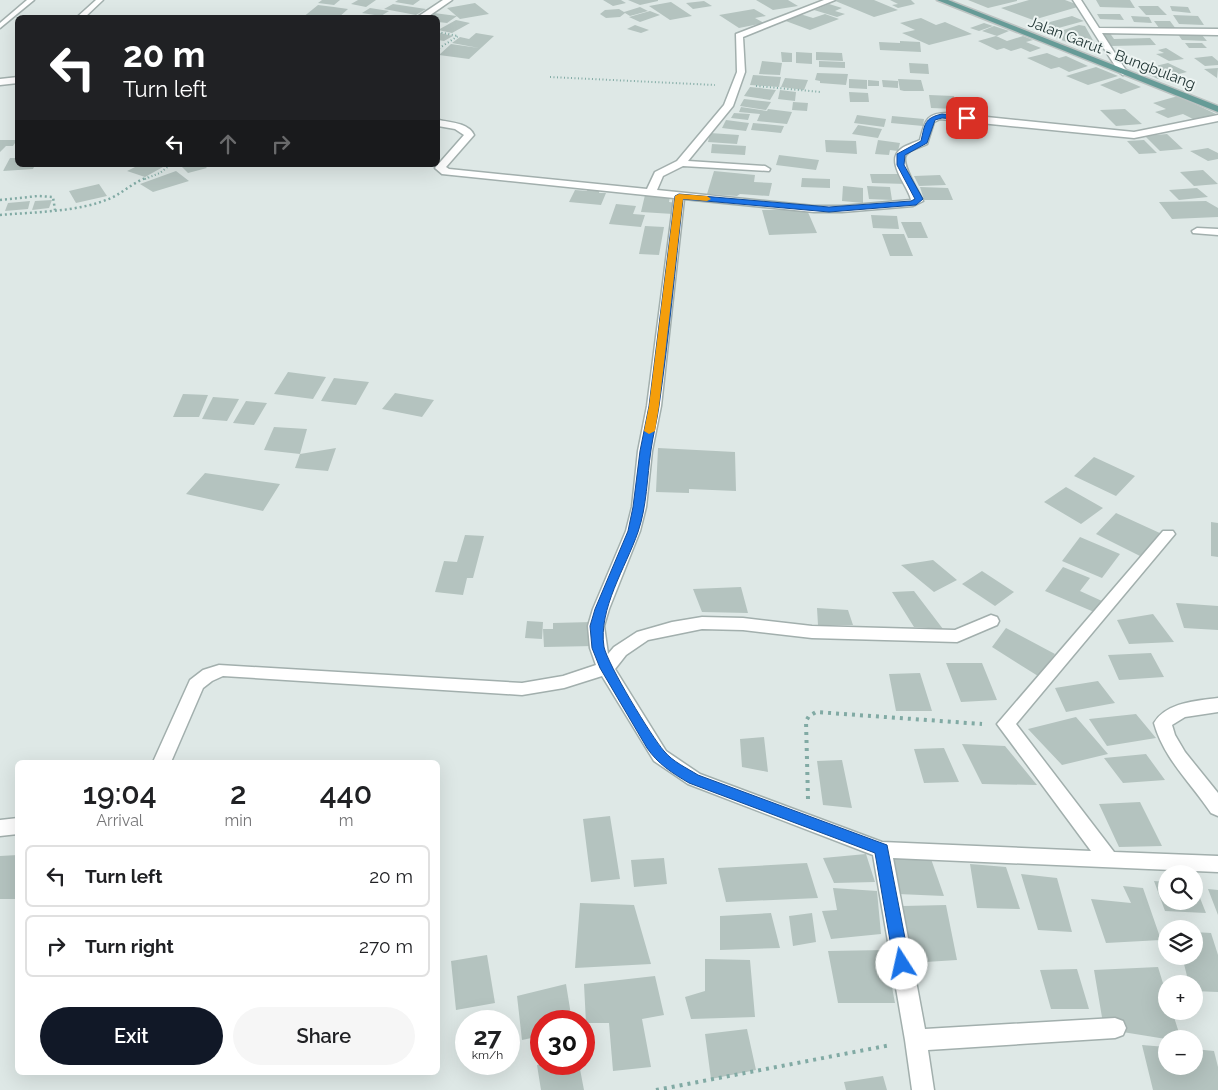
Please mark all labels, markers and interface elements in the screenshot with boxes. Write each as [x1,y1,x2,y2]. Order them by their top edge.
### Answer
street label: Jalan Garut - Bungbulang [1026,13,1198,93]
text: 20 m [123,34,205,75]
icon: left [40,35,105,100]
text: Turn left [123,76,207,102]
pin [946,97,988,139]
icon: arrive [953,104,981,132]
icon: left [161,130,189,158]
icon: ahead [214,130,242,158]
icon: right [267,130,295,158]
text: 19:04 [83,776,157,811]
text: 2 [230,776,247,811]
text: 440 [320,776,372,811]
text: Arrival [96,811,143,830]
text: min [225,811,252,830]
text: m [339,811,353,830]
icon: left [42,862,70,890]
text: Turn left [85,865,162,887]
text: 20 m [369,865,413,887]
map controls [1158,865,1203,1075]
button: search [1158,865,1203,910]
button: layers [1158,920,1203,965]
icon: right [42,932,70,960]
text: Turn right [85,935,174,957]
text: 270 m [359,935,413,957]
position arrow [875,937,927,989]
button: + [1158,975,1203,1020]
button: Exit [40,1007,223,1065]
button: Share [233,1007,415,1065]
speed limit sign: 30 [530,1010,595,1075]
text: 27 [473,1021,502,1051]
button: − [1158,1030,1203,1075]
text: km/h [472,1048,503,1062]

